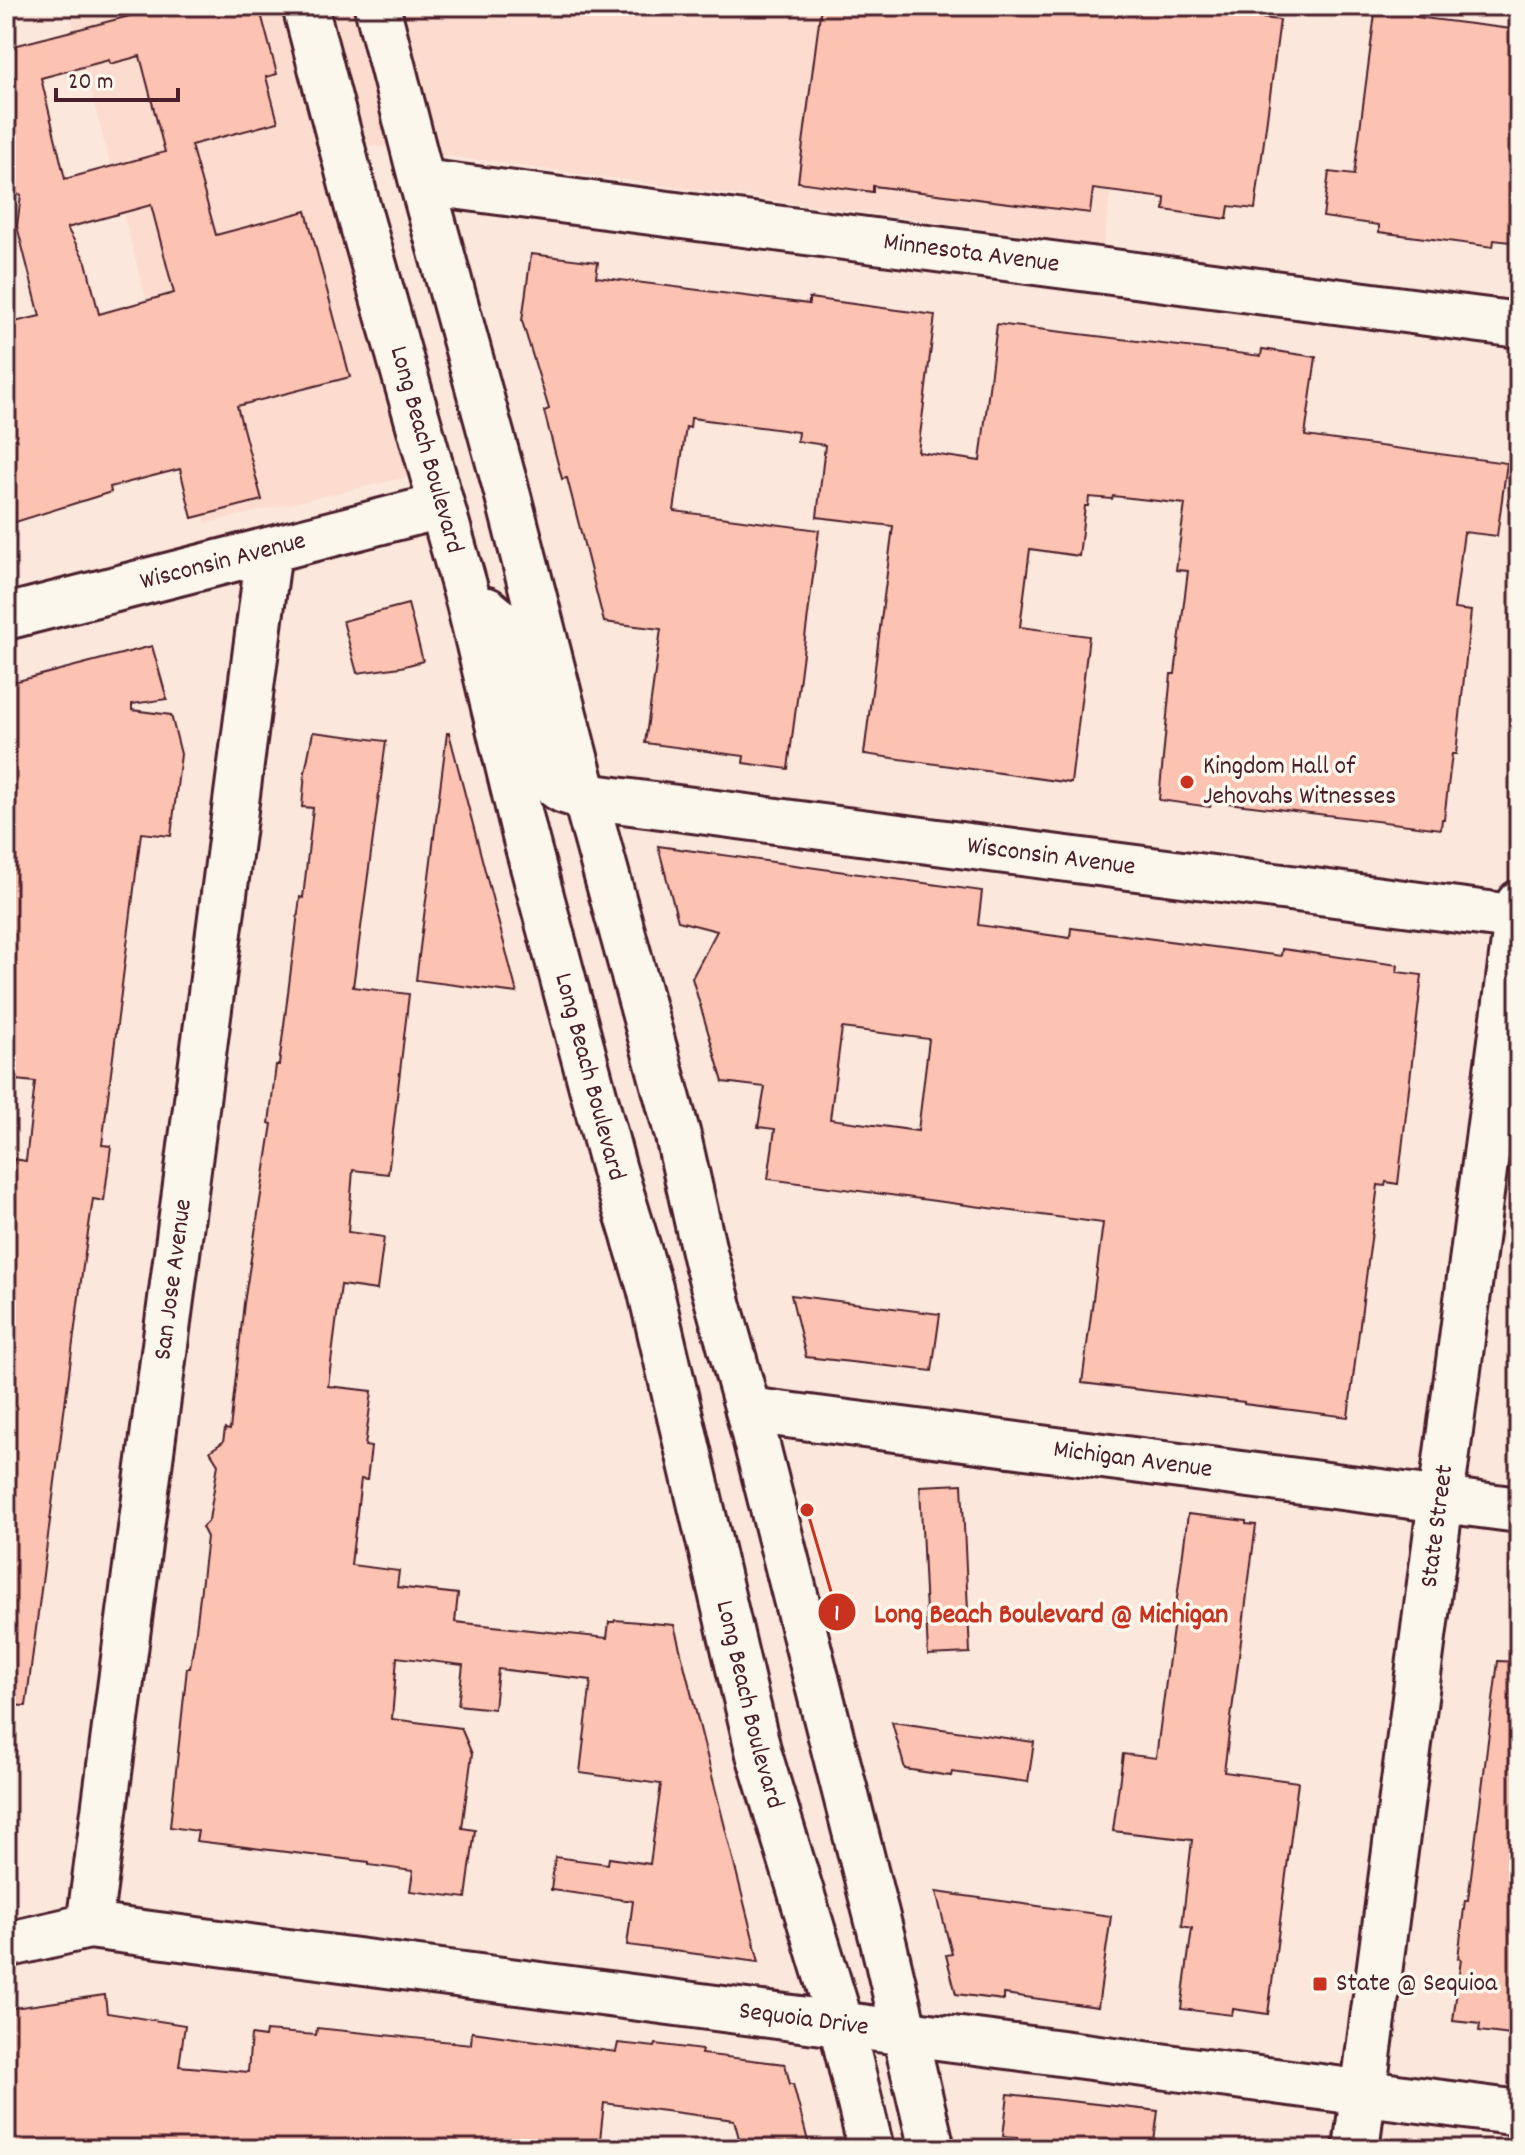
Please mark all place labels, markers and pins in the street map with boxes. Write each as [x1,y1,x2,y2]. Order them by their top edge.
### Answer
place label: Kingdom Hall of Jehovahs Witnesses [1203,749,1396,816]
marker: Kingdom Hall of Jehovahs Witnesses [1178,773,1196,791]
callout: Long Beach Boulevard @ Michigan [817,1586,1244,1638]
place label: State @ Sequioa [1336,1966,1498,2003]
marker: State @ Sequioa [1311,1975,1329,1993]

